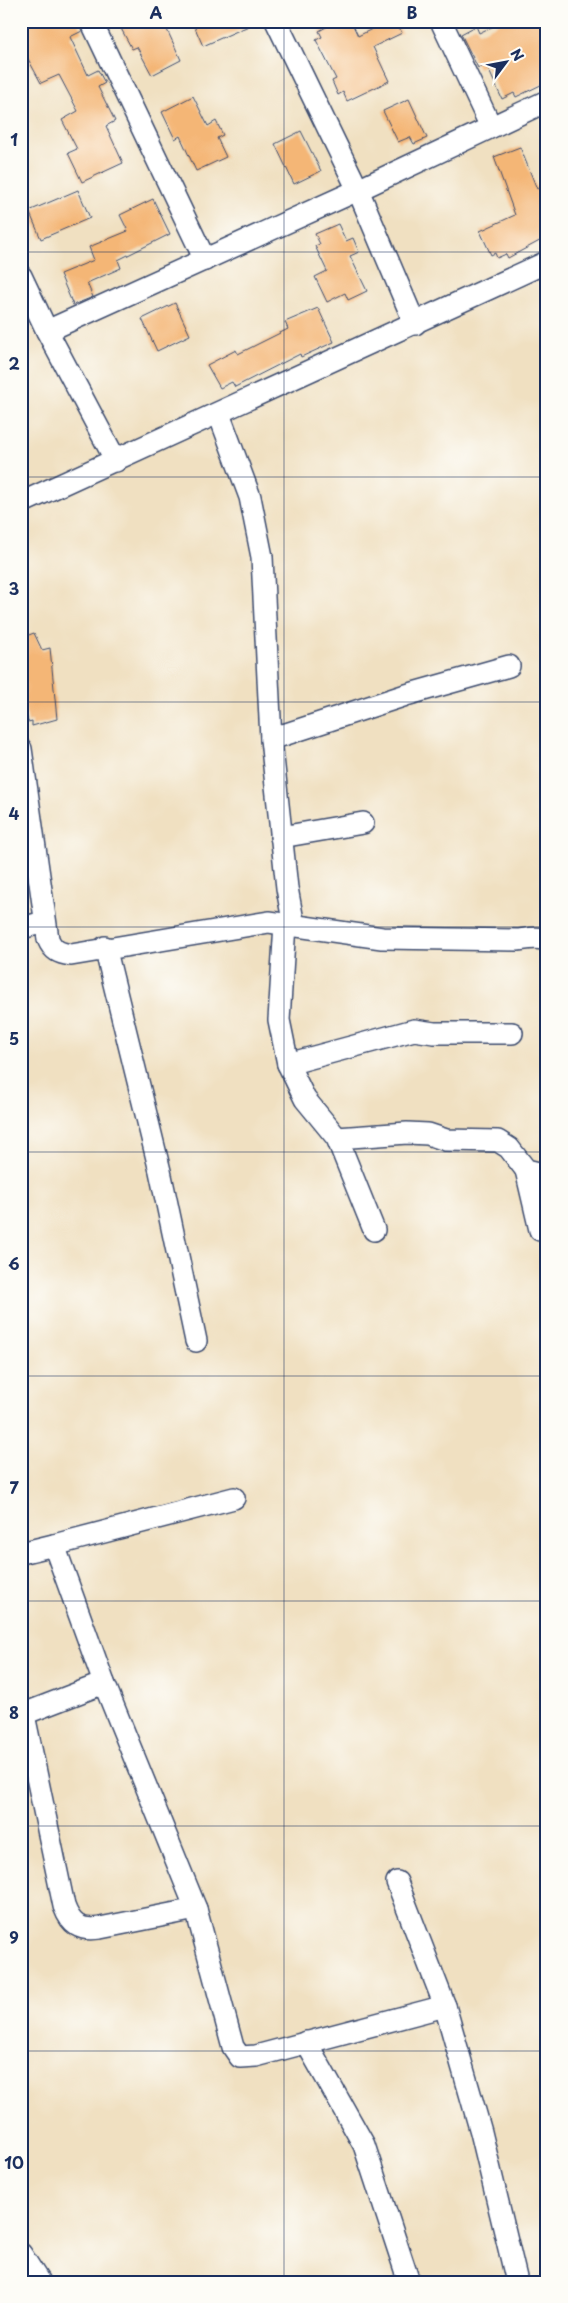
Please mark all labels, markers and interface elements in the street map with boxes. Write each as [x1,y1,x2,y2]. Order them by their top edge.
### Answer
text: A [150,0,163,24]
text: B [407,0,418,24]
north arrow [480,38,530,88]
text: N [506,45,529,65]
text: 1 [10,127,18,151]
text: 2 [8,351,20,375]
text: 3 [9,576,19,600]
text: 4 [9,801,20,825]
text: 5 [9,1026,19,1050]
text: 6 [8,1251,20,1275]
text: 7 [9,1475,19,1499]
text: 8 [9,1700,19,1724]
text: 9 [9,1925,19,1949]
text: 10 [4,2150,24,2174]

